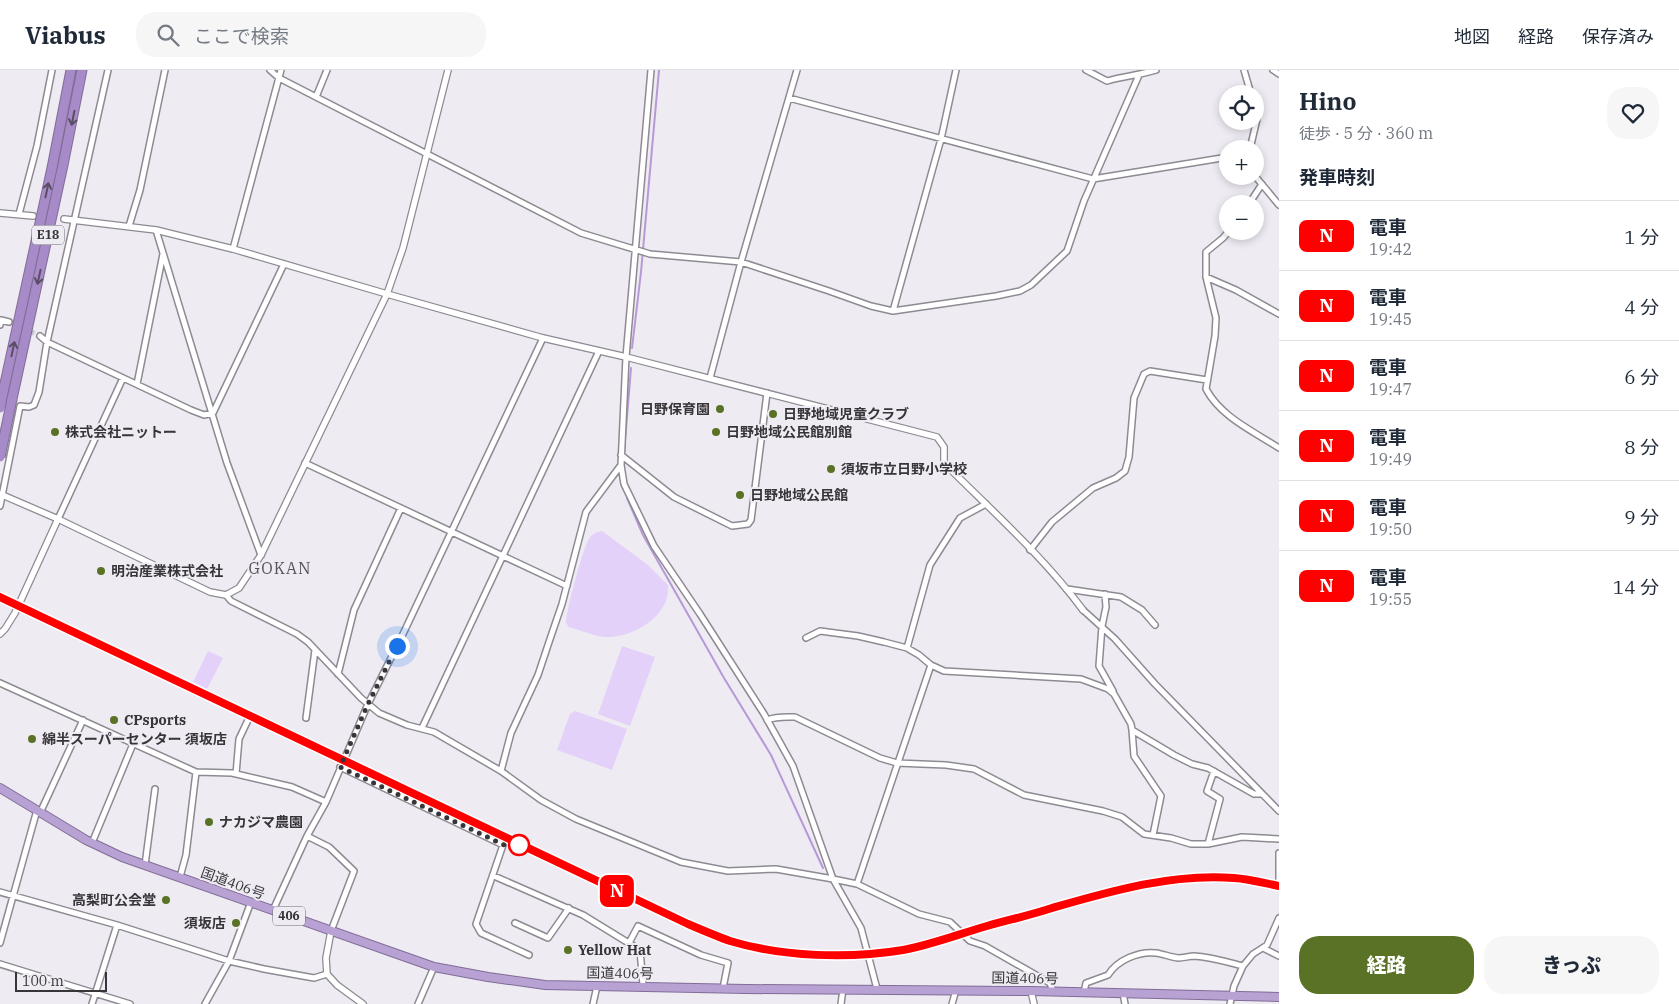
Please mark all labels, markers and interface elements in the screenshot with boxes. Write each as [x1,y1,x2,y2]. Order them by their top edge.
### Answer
search box [136,12,486,57]
text: Viabus [25,19,106,51]
icon: search [154,21,182,49]
text: ここで検索 [194,24,289,48]
text: 地図 [1454,25,1490,48]
text: 経路 [1518,25,1554,48]
text: 保存済み [1582,25,1654,48]
map controls [1219,85,1264,240]
button: locate [1219,85,1264,130]
text: Hino [1299,85,1356,117]
button: heart [1607,87,1659,139]
one-way arrow [68,110,77,126]
text: 徒歩 · 5 分 · 360 m [1299,123,1433,143]
button: + [1219,140,1264,185]
text: 発車時刻 [1299,165,1375,189]
one-way arrow [43,183,53,199]
button: − [1219,195,1264,240]
text: 電車 [1369,215,1407,239]
text: N [1319,224,1334,247]
text: 1 分 [1624,225,1659,249]
road number: E18 [32,226,64,244]
text: 19:42 [1369,239,1412,259]
one-way arrow [34,268,43,284]
text: 電車 [1369,285,1407,309]
text: N [1319,294,1334,317]
text: 4 分 [1624,295,1659,319]
text: 19:45 [1369,309,1412,329]
one-way arrow [9,341,18,357]
text: 電車 [1369,355,1407,379]
text: N [1319,364,1334,387]
text: 6 分 [1624,365,1659,389]
text: 19:47 [1369,379,1412,399]
place label: 日野保育園 [640,400,710,418]
marker: 日野保育園 [714,403,726,415]
place label: 日野地域児童クラブ [783,405,909,423]
marker: 日野地域児童クラブ [767,408,779,420]
place label: 株式会社ニットー [65,423,177,441]
place label: 日野地域公民館別館 [726,423,852,441]
text: 電車 [1369,425,1407,449]
marker: 株式会社ニットー [49,426,61,438]
marker: 日野地域公民館別館 [710,426,722,438]
text: N [1319,434,1334,457]
text: 8 分 [1624,435,1659,459]
text: 19:49 [1369,449,1412,469]
place label: 須坂市立日野小学校 [841,460,967,478]
marker: 須坂市立日野小学校 [825,463,837,475]
place label: 日野地域公民館 [750,486,848,504]
marker: 日野地域公民館 [734,489,746,501]
text: 電車 [1369,495,1407,519]
text: N [1319,504,1334,527]
text: 9 分 [1624,505,1659,529]
text: 19:50 [1369,519,1412,539]
district label: GOKAN [248,558,312,578]
place label: 明治産業株式会社 [111,562,223,580]
marker: 明治産業株式会社 [95,565,107,577]
text: 電車 [1369,565,1407,589]
text: N [1319,574,1334,597]
text: 14 分 [1613,575,1659,599]
text: 19:55 [1369,589,1412,609]
your location [385,634,410,659]
place label: CPsports [124,711,186,729]
marker: CPsports [108,714,120,726]
place label: 綿半スーパーセンター 須坂店 [42,730,227,748]
marker: 綿半スーパーセンター 須坂店 [26,733,38,745]
place label: ナカジマ農園 [219,813,303,831]
marker: ナカジマ農園 [203,816,215,828]
unlabelled marker [508,834,530,856]
street label: 国道406号 [198,863,268,903]
line badge: N [601,875,633,907]
text: N [610,879,624,902]
place label: 高梨町公会堂 [72,891,156,909]
marker: 高梨町公会堂 [160,894,172,906]
road number: 406 [273,906,305,926]
place label: 須坂店 [184,914,226,932]
marker: 須坂店 [230,917,242,929]
button: 経路 [1299,936,1474,994]
button: きっぷ [1484,936,1659,994]
place label: Yellow Hat [578,941,651,959]
marker: Yellow Hat [562,944,574,956]
street label: 国道406号 [586,963,654,983]
street label: 国道406号 [991,968,1059,988]
scale bar [15,969,108,992]
text: 100 m [22,972,64,990]

